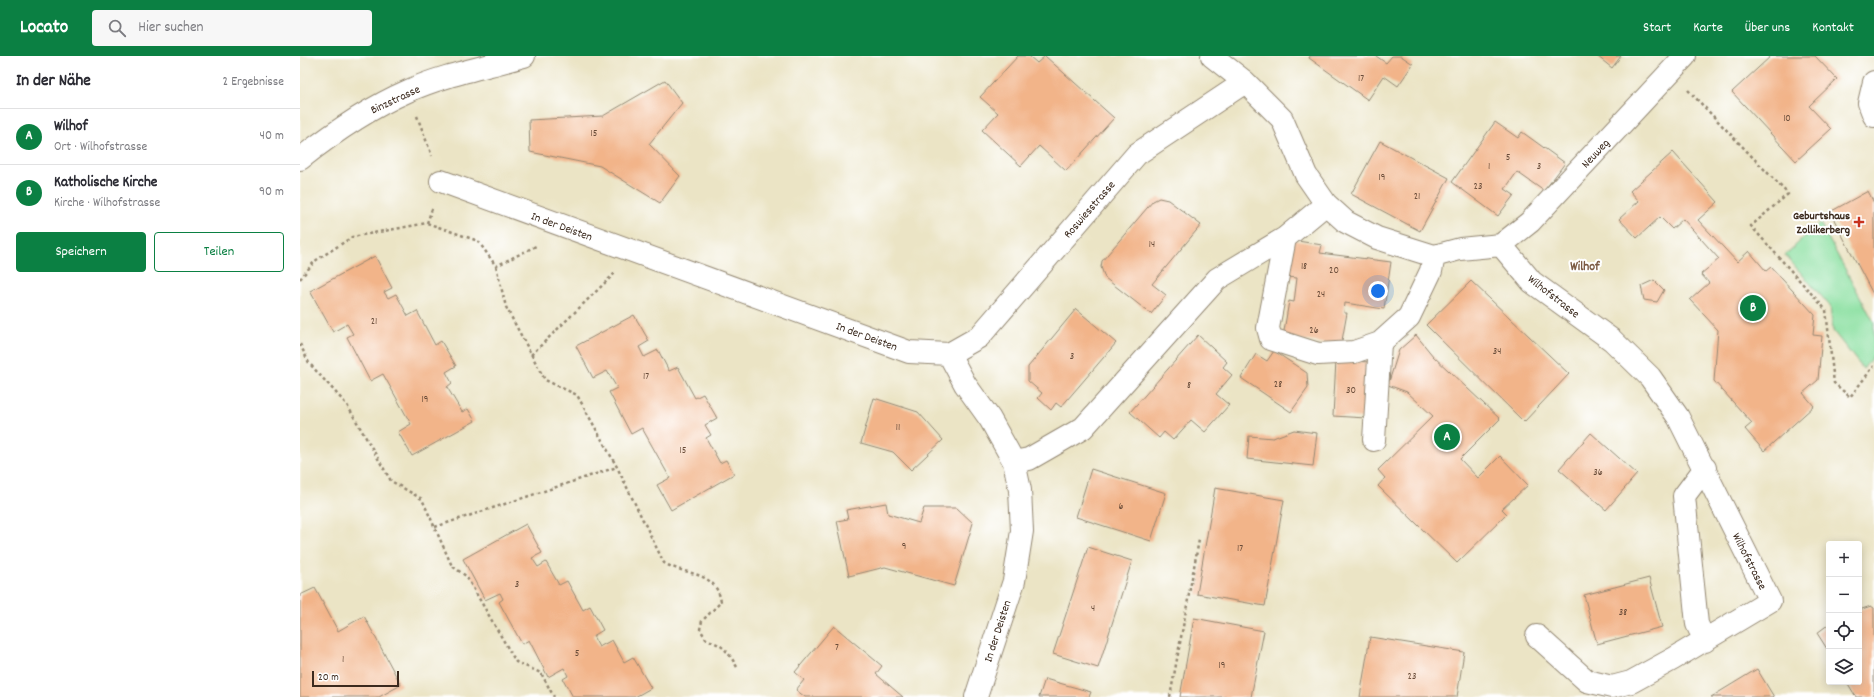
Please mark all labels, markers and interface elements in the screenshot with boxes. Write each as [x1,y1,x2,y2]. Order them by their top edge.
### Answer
search box [92,10,372,46]
text: Locato [20,15,68,42]
icon: search [106,17,128,39]
text: Hier suchen [138,17,204,39]
text: Start [1643,18,1671,38]
text: Karte [1693,18,1723,38]
text: Über uns [1745,18,1790,38]
text: Kontakt [1812,18,1854,38]
text: In der Nähe [16,70,91,94]
house number: 17 [1358,72,1364,86]
text: 2 Ergebnisse [223,73,284,92]
street label: Binzstrasse [368,81,423,119]
house number: 10 [1783,112,1791,126]
text: Wilhof [54,116,88,138]
text: A [25,127,33,146]
text: 40 m [260,127,284,146]
house number: 15 [591,127,598,141]
street label: Neuweg [1578,136,1614,172]
text: Ort · Wilhofstrasse [54,138,147,157]
house number: 5 [1506,151,1511,165]
house number: 1 [1488,160,1490,174]
house number: 3 [1537,160,1541,174]
house number: 19 [1379,171,1385,185]
text: Katholische Kirche [54,172,157,194]
street label: Roswiesstrasse [1060,177,1120,243]
house number: 23 [1474,180,1482,194]
text: B [26,183,32,202]
text: 90 m [259,183,284,202]
house number: 21 [1414,190,1420,204]
text: Kirche · Wilhofstrasse [54,194,160,213]
street label: In der Deisten [528,208,595,247]
place label: Geburtshaus Zollikerberg [1793,208,1850,239]
marker: Geburtshaus Zollikerberg [1853,216,1865,228]
button: Speichern [16,232,146,272]
button: Teilen [154,232,284,272]
house number: 14 [1149,238,1155,252]
district label: Wilhof [1570,258,1601,277]
house number: 18 [1301,260,1307,274]
house number: 20 [1329,264,1339,278]
street label: Wilhofstrasse [1523,271,1583,323]
your location [1368,281,1388,301]
house number: 24 [1317,288,1325,302]
pin: B [1740,293,1766,323]
house number: 21 [371,315,377,329]
street label: In der Deisten [833,318,900,357]
house number: 26 [1309,324,1319,338]
house number: 34 [1493,345,1501,359]
house number: 3 [1070,350,1074,364]
house number: 17 [643,370,649,384]
house number: 28 [1274,378,1282,392]
house number: 8 [1187,379,1191,393]
house number: 30 [1346,384,1356,398]
house number: 19 [422,393,428,407]
house number: 11 [896,421,900,435]
pin: A [1434,422,1460,452]
house number: 15 [680,444,687,458]
house number: 36 [1593,466,1603,480]
house number: 6 [1119,500,1124,514]
street label: Wilhofstrasse [1727,530,1770,593]
house number: 9 [902,540,906,554]
map controls [1826,541,1862,685]
button: + [1826,541,1862,577]
house number: 17 [1237,542,1243,556]
button: − [1826,577,1862,613]
house number: 3 [515,578,519,592]
street label: In der Deisten [980,598,1017,665]
house number: 4 [1091,602,1095,616]
house number: 38 [1619,606,1627,620]
button: locate [1826,613,1862,649]
house number: 7 [835,641,839,655]
house number: 5 [575,647,580,661]
button: layers [1826,649,1862,685]
house number: 1 [342,653,344,667]
house number: 19 [1219,659,1225,673]
scale bar [312,669,399,688]
text: 20 m [318,670,339,686]
house number: 23 [1408,670,1416,684]

